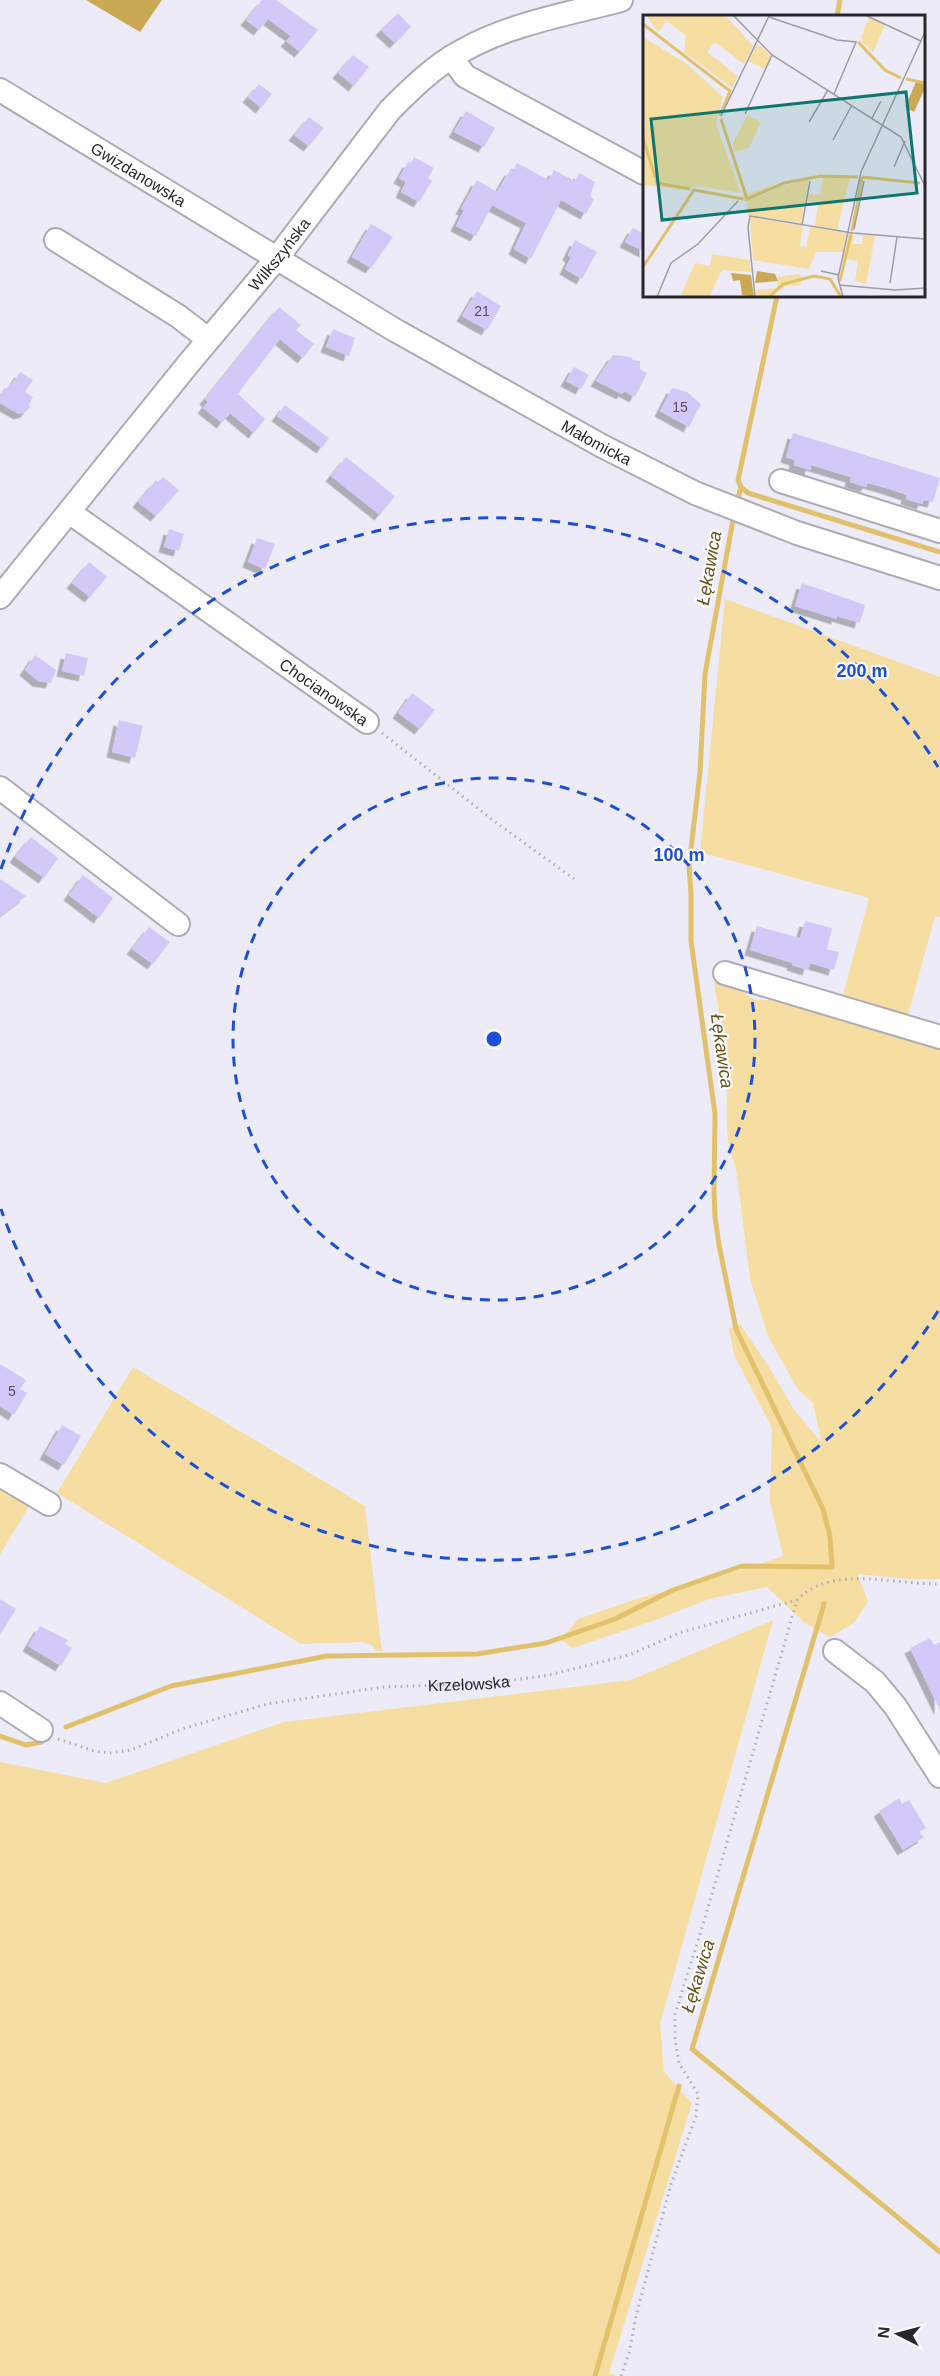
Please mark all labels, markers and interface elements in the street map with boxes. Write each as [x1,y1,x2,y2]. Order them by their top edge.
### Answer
inset map [643,15,925,297]
street label: Gwizdanowska [88,139,189,209]
street label: Wilkszyńska [245,214,313,294]
house number: 21 [474,303,490,319]
house number: 15 [672,399,688,415]
street label: Małomicka [559,417,634,468]
water label: Łękawica [693,529,725,607]
street label: Chocianowska [277,655,372,729]
text: 200 m [836,661,888,681]
text: 100 m [653,845,705,865]
water label: Łękawica [707,1012,737,1090]
centre of rings [484,1029,504,1049]
house number: 5 [8,1383,16,1399]
street label: Krzelowska [427,1672,511,1694]
water label: Łękawica [677,1937,719,2015]
north arrow [868,2304,928,2364]
text: N [875,2326,893,2339]

